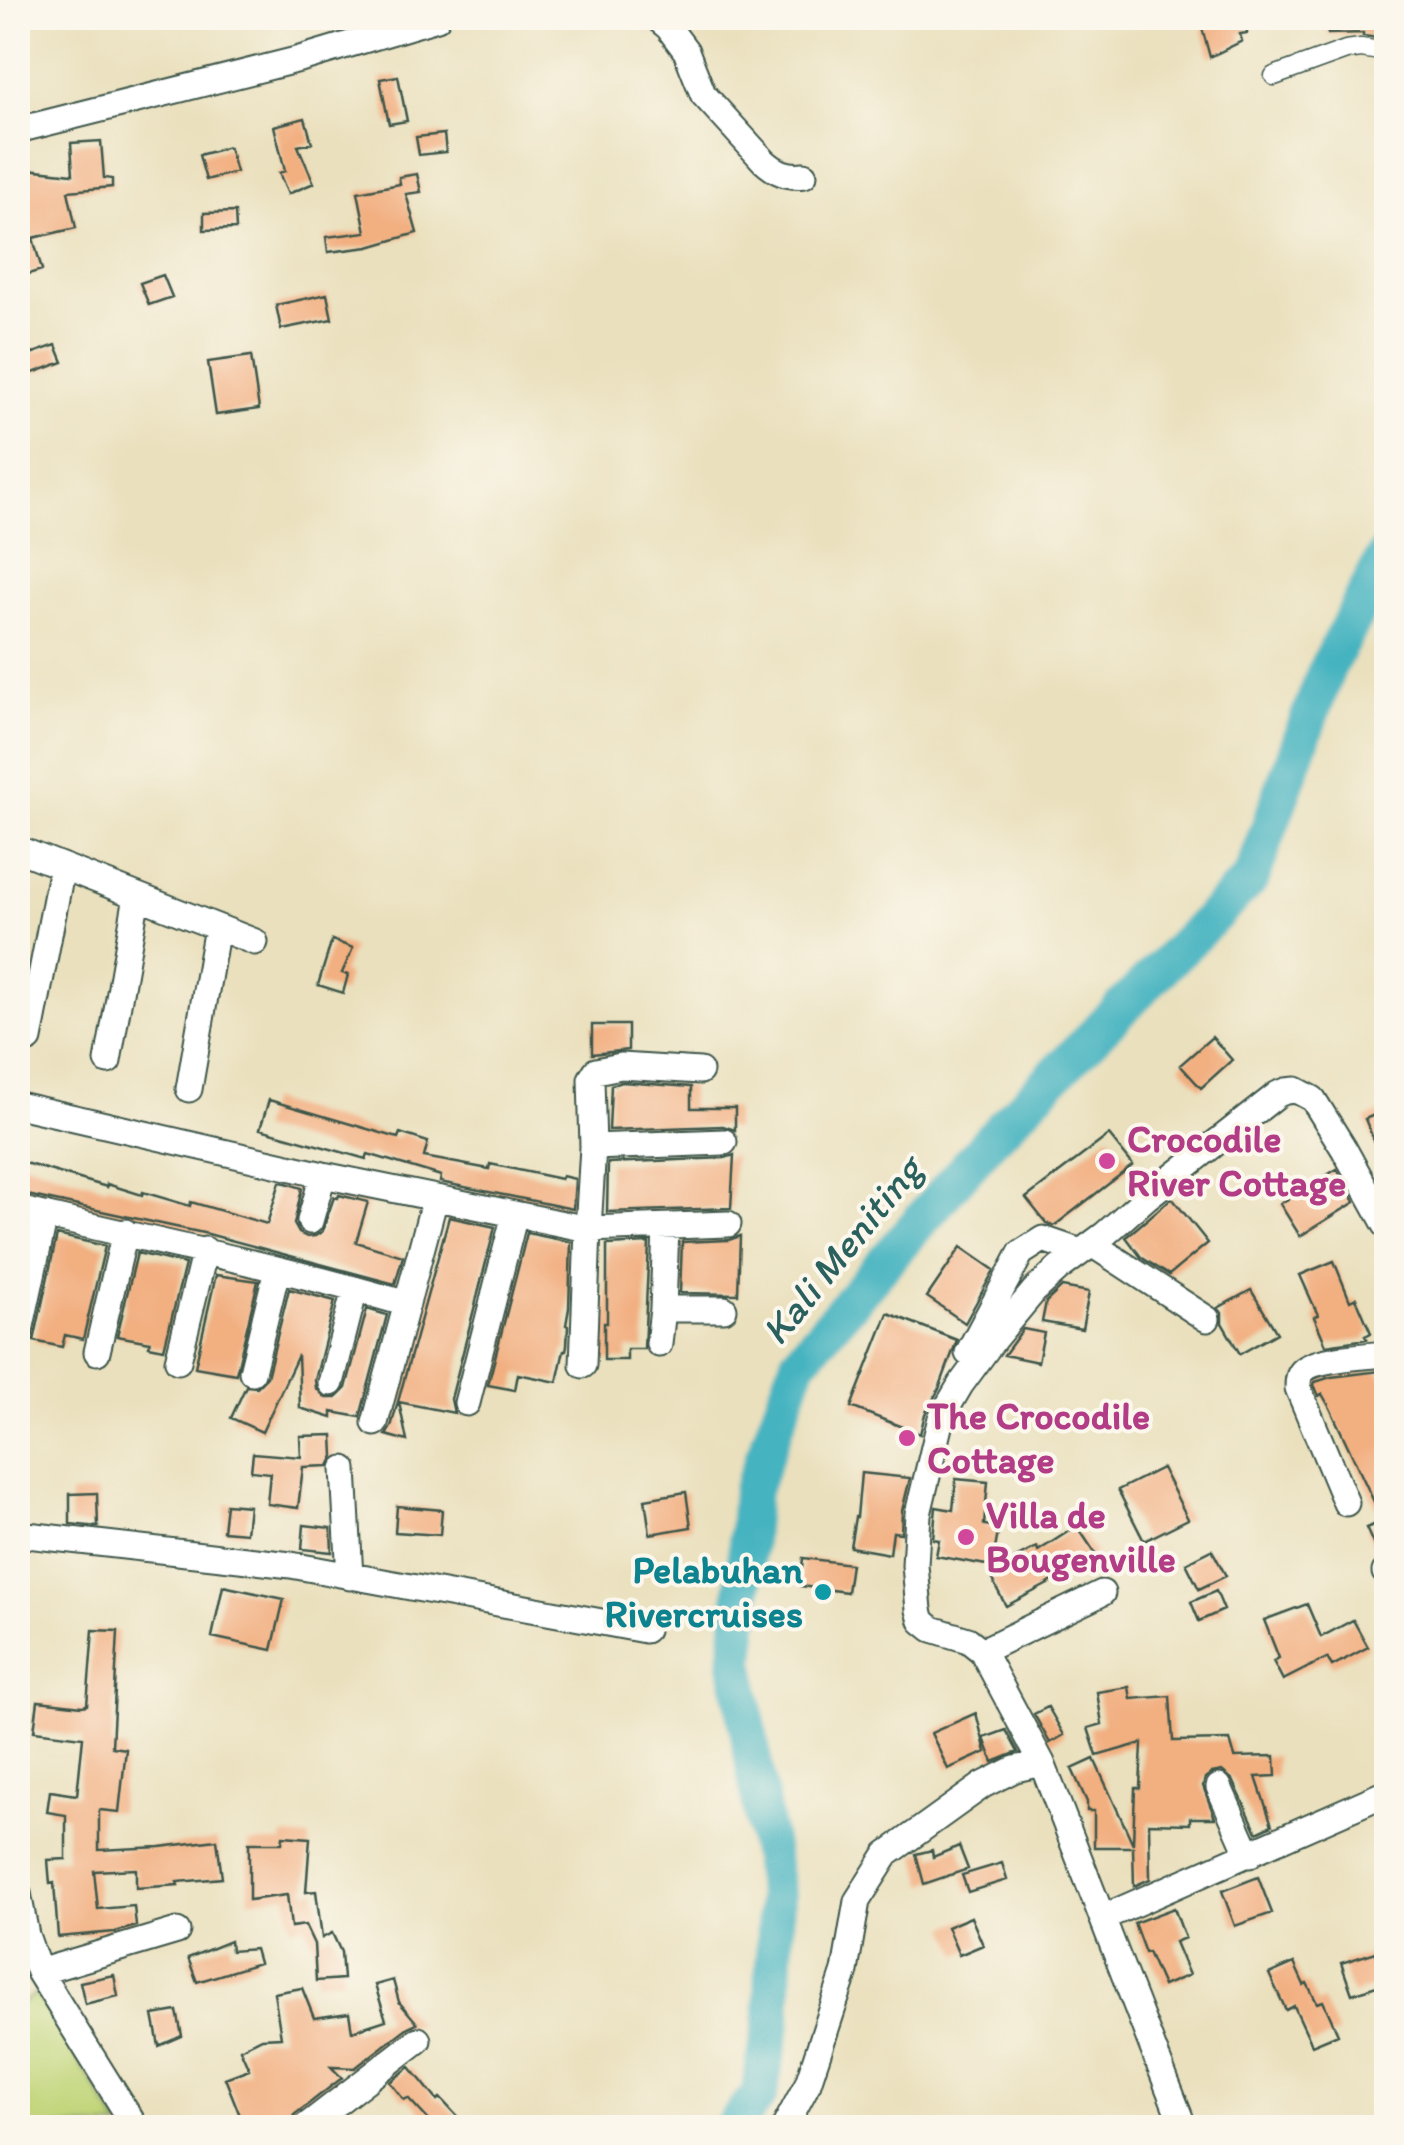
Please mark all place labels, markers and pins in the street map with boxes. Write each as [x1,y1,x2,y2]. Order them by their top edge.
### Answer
place label: Crocodile River Cottage [1127,1116,1346,1206]
marker: Crocodile River Cottage [1096,1150,1118,1172]
place label: The Crocodile Cottage [926,1393,1150,1483]
marker: The Crocodile Cottage [896,1427,918,1449]
place label: Villa de Bougenville [986,1492,1176,1582]
marker: Villa de Bougenville [955,1526,977,1548]
place label: Pelabuhan Rivercruises [605,1547,804,1637]
marker: Pelabuhan Rivercruises [812,1581,834,1603]

